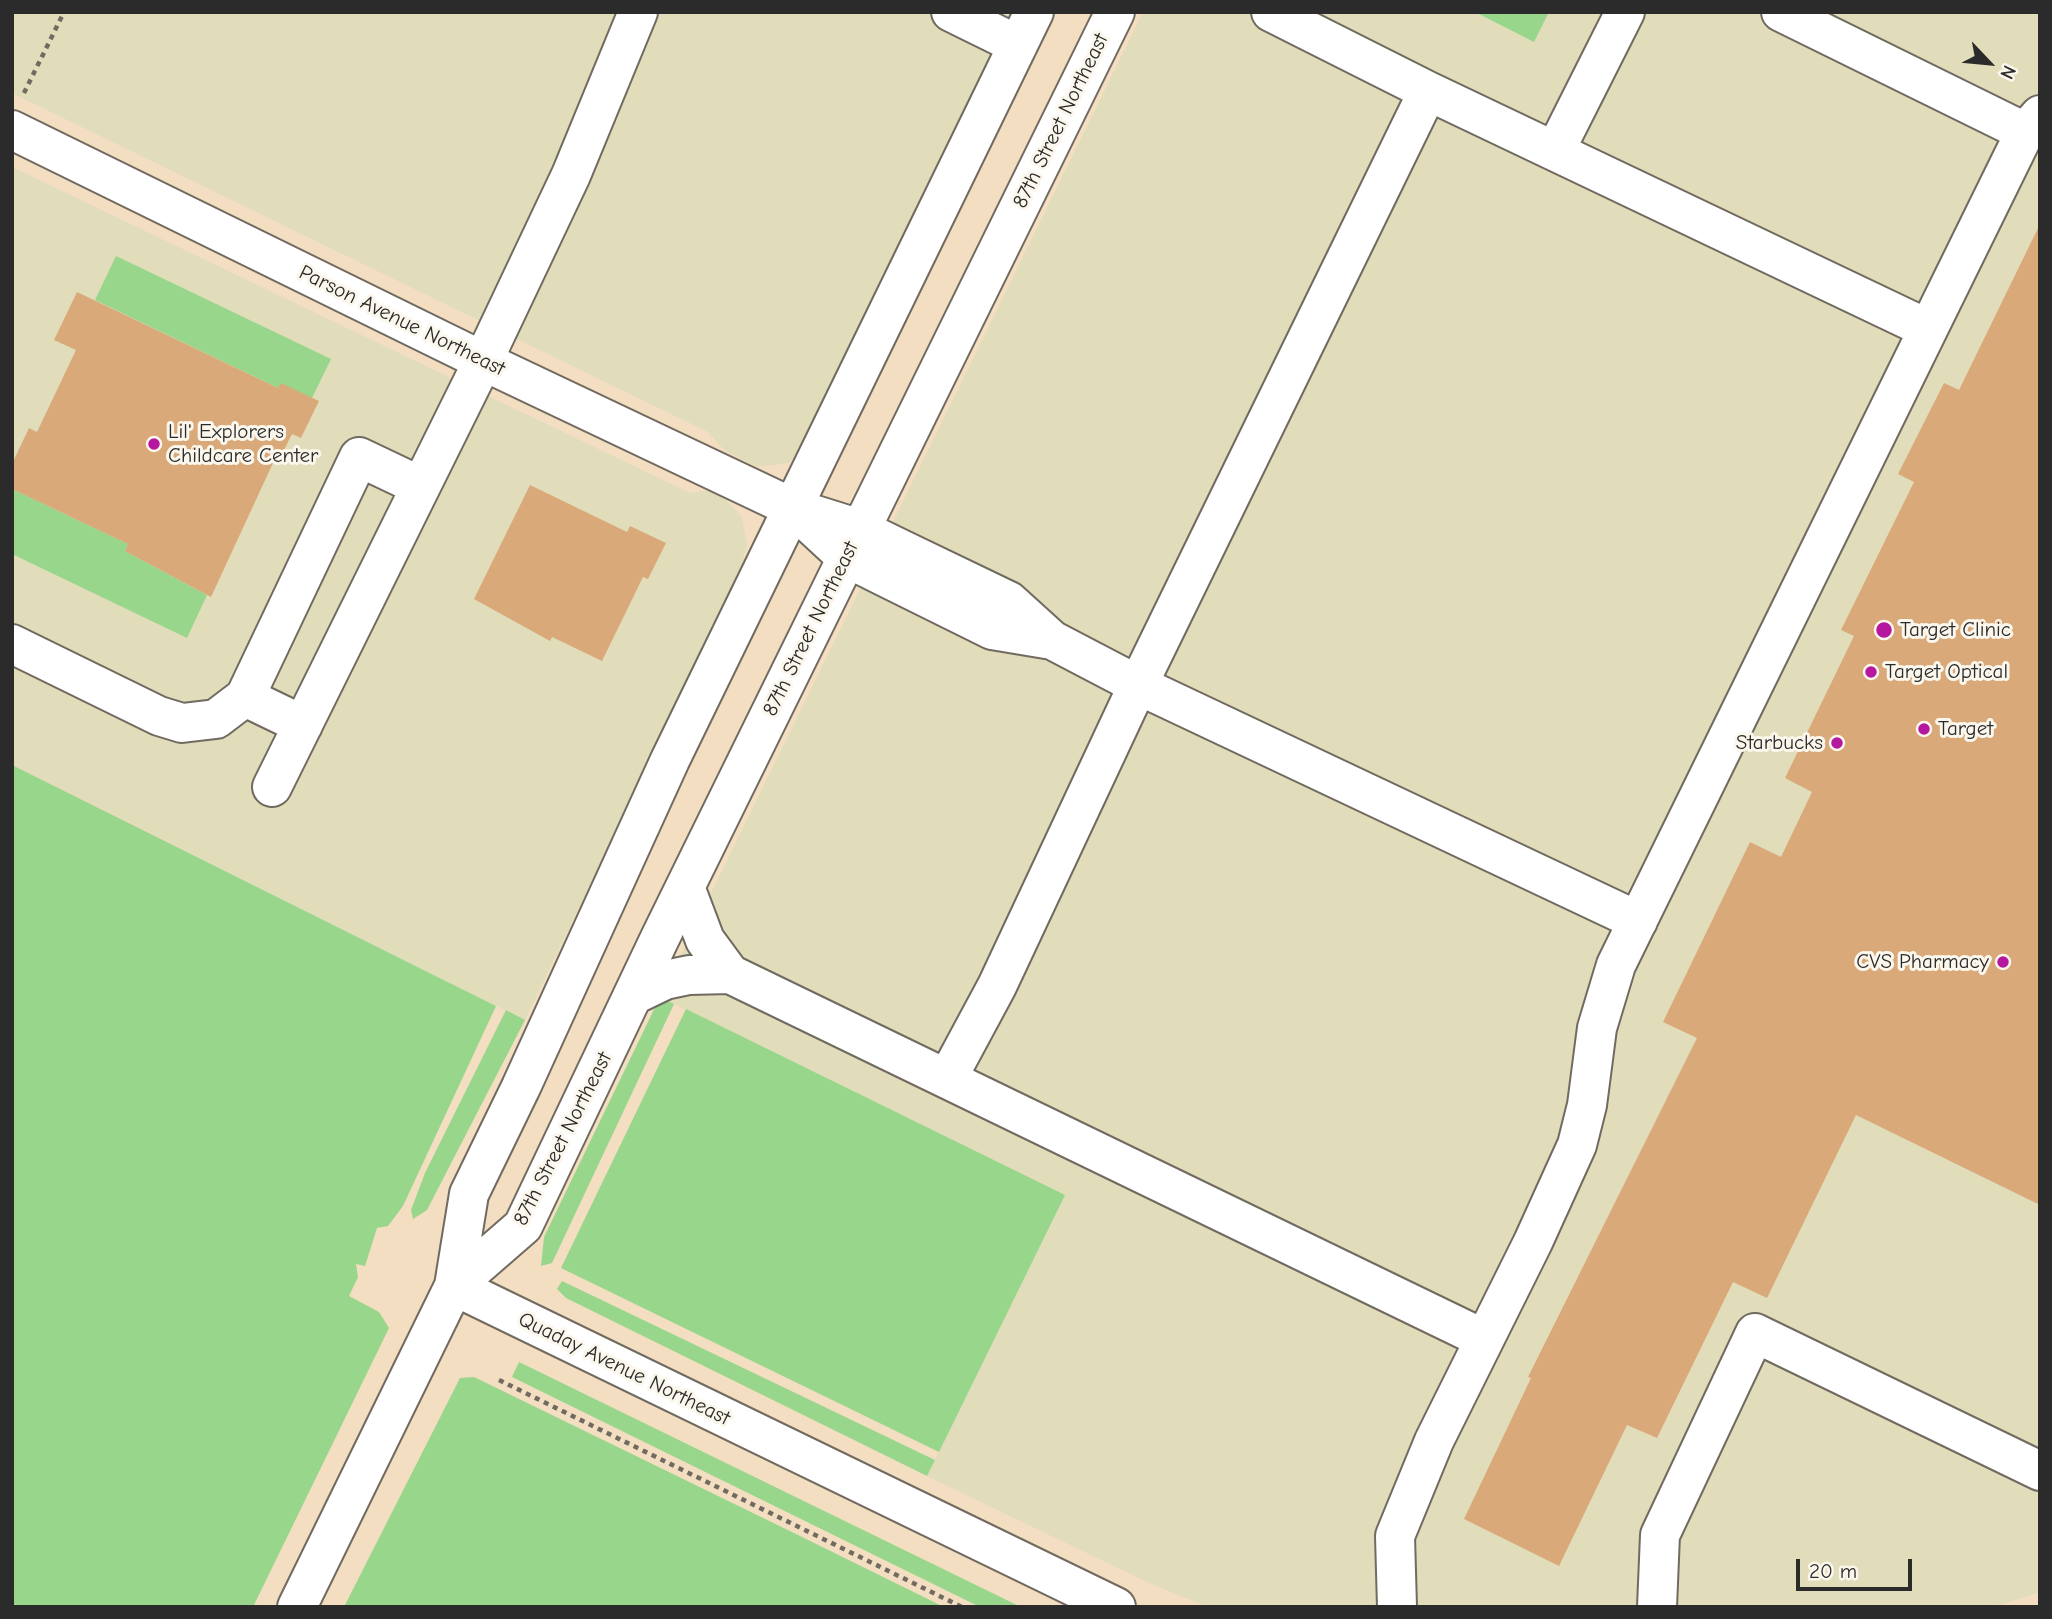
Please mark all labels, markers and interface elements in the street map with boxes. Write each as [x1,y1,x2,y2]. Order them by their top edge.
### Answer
north arrow [1954,28,2024,98]
street label: 87th Street Northeast [1008,30,1114,212]
text: N [1995,62,2020,83]
street label: Parson Avenue Northeast [295,260,509,382]
place label: Lil' Explorers Childcare Center [168,419,318,469]
marker: Lil' Explorers Childcare Center [146,436,162,452]
street label: 87th Street Northeast [758,538,864,720]
place label: Target Clinic [1900,617,2011,643]
marker: Target Clinic [1874,620,1894,640]
place label: Target Optical [1885,659,2008,685]
marker: Target Optical [1863,664,1879,680]
place label: Target [1938,716,1993,742]
marker: Target [1916,721,1932,737]
place label: Starbucks [1736,730,1823,756]
marker: Starbucks [1829,735,1845,751]
place label: CVS Pharmacy [1856,949,1989,975]
marker: CVS Pharmacy [1995,954,2011,970]
street label: 87th Street Northeast [508,1048,618,1230]
street label: Quaday Avenue Northeast [514,1307,734,1431]
scale bar [1800,1546,1916,1590]
text: 20 m [1809,1559,1857,1583]

